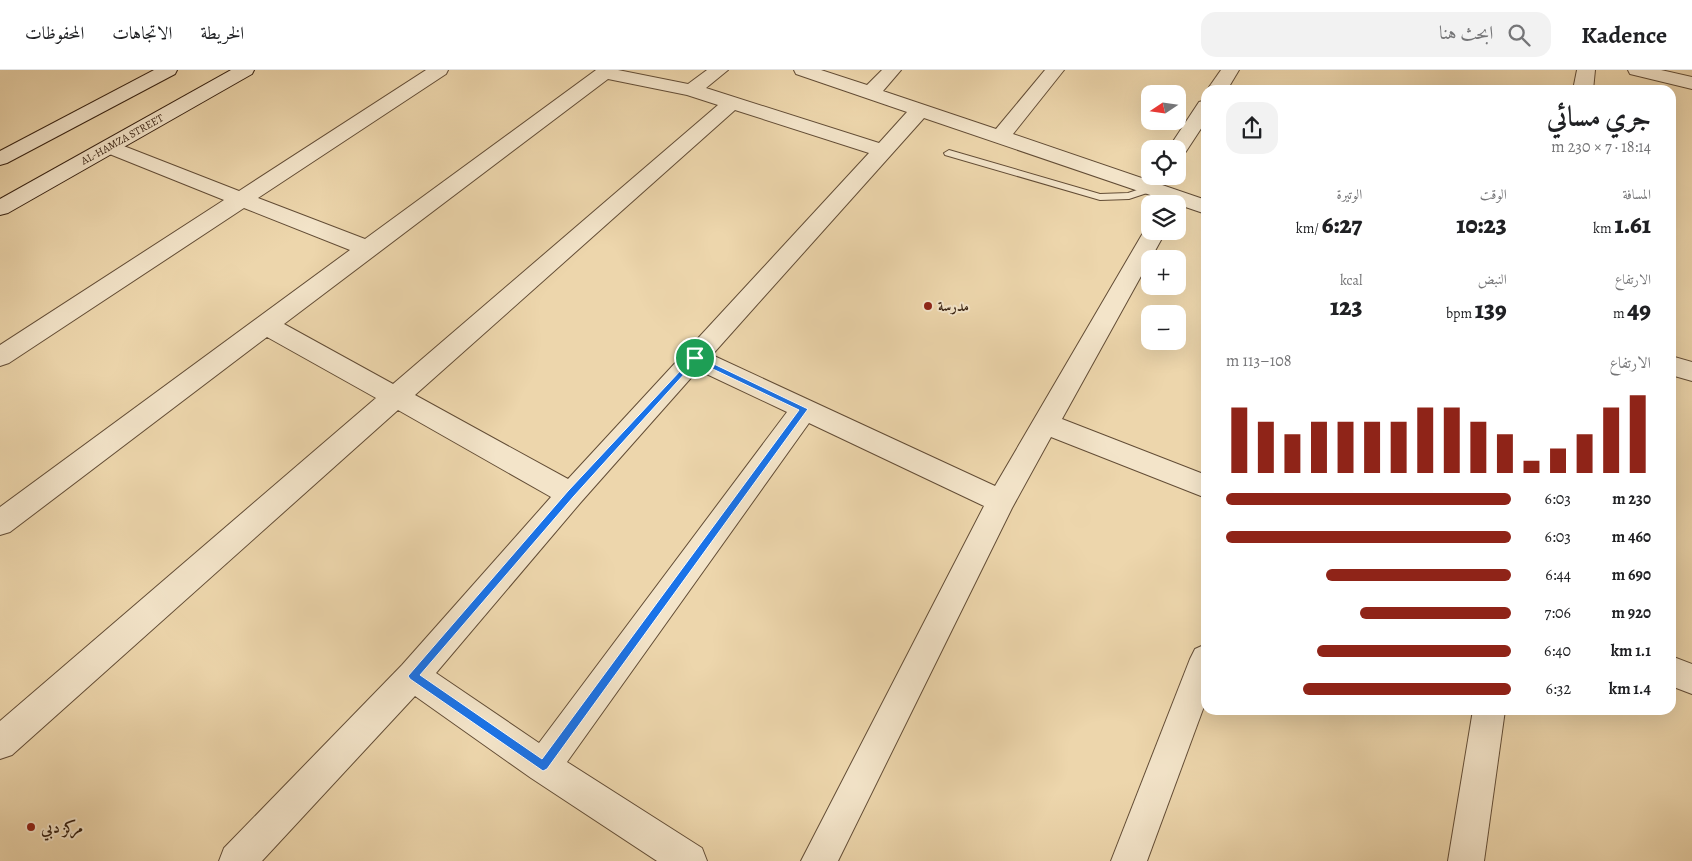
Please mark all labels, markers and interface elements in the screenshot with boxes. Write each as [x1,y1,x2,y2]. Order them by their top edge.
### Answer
search box [1201,12,1551,57]
text: Kadence [1581,19,1667,51]
text: ابحث هنا [1439,20,1493,46]
text: المحفوظات [25,21,84,45]
text: الاتجاهات [112,21,172,45]
text: الخريطة [200,21,244,45]
icon: search [1505,21,1533,49]
north arrow [1141,85,1186,130]
map controls [1141,85,1186,350]
text: جري مسائي [1547,98,1651,136]
button: share [1226,102,1278,154]
street label: AL-HAMZA STREET [77,111,166,169]
text: 18:14 · 7 × 230 m [1551,136,1651,158]
button: locate [1141,140,1186,185]
text: الوتيرة [1337,185,1362,204]
text: الوقت [1480,185,1507,204]
text: المسافة [1622,185,1651,204]
button: layers [1141,195,1186,240]
text: 6:27 [1322,208,1362,242]
text: 10:23 [1456,208,1507,242]
text: 1.61 [1614,208,1651,242]
text: /km [1296,219,1322,238]
text: km [1593,219,1614,238]
button: + [1141,250,1186,295]
text: النبض [1478,270,1507,289]
text: الارتفاع [1615,270,1651,289]
text: kcal [1340,271,1362,290]
text: 123 [1330,290,1362,324]
text: 139 [1475,293,1507,327]
text: 49 [1627,293,1651,327]
place label: مدرسة [938,297,969,316]
marker: مدرسة [922,300,934,312]
text: bpm [1446,304,1475,323]
text: m [1613,304,1627,323]
button: − [1141,305,1186,350]
pin [674,337,716,379]
icon: arrive [681,344,709,372]
text: 108–113 m [1226,350,1292,372]
text: الارتفاع [1609,352,1651,374]
text: 6:03 [1545,488,1571,510]
text: 230 m [1612,488,1651,510]
text: 6:03 [1545,526,1571,548]
text: 460 m [1612,526,1651,548]
text: 6:44 [1545,564,1571,586]
text: 690 m [1612,564,1651,586]
text: 7:06 [1545,602,1571,624]
text: 920 m [1612,602,1651,624]
text: 6:40 [1544,640,1571,662]
text: 1.1 km [1611,640,1651,662]
text: 6:32 [1546,678,1571,700]
text: 1.4 km [1609,678,1651,700]
place label: مركز دبي [40,817,83,841]
marker: مركز دبي [25,821,37,833]

